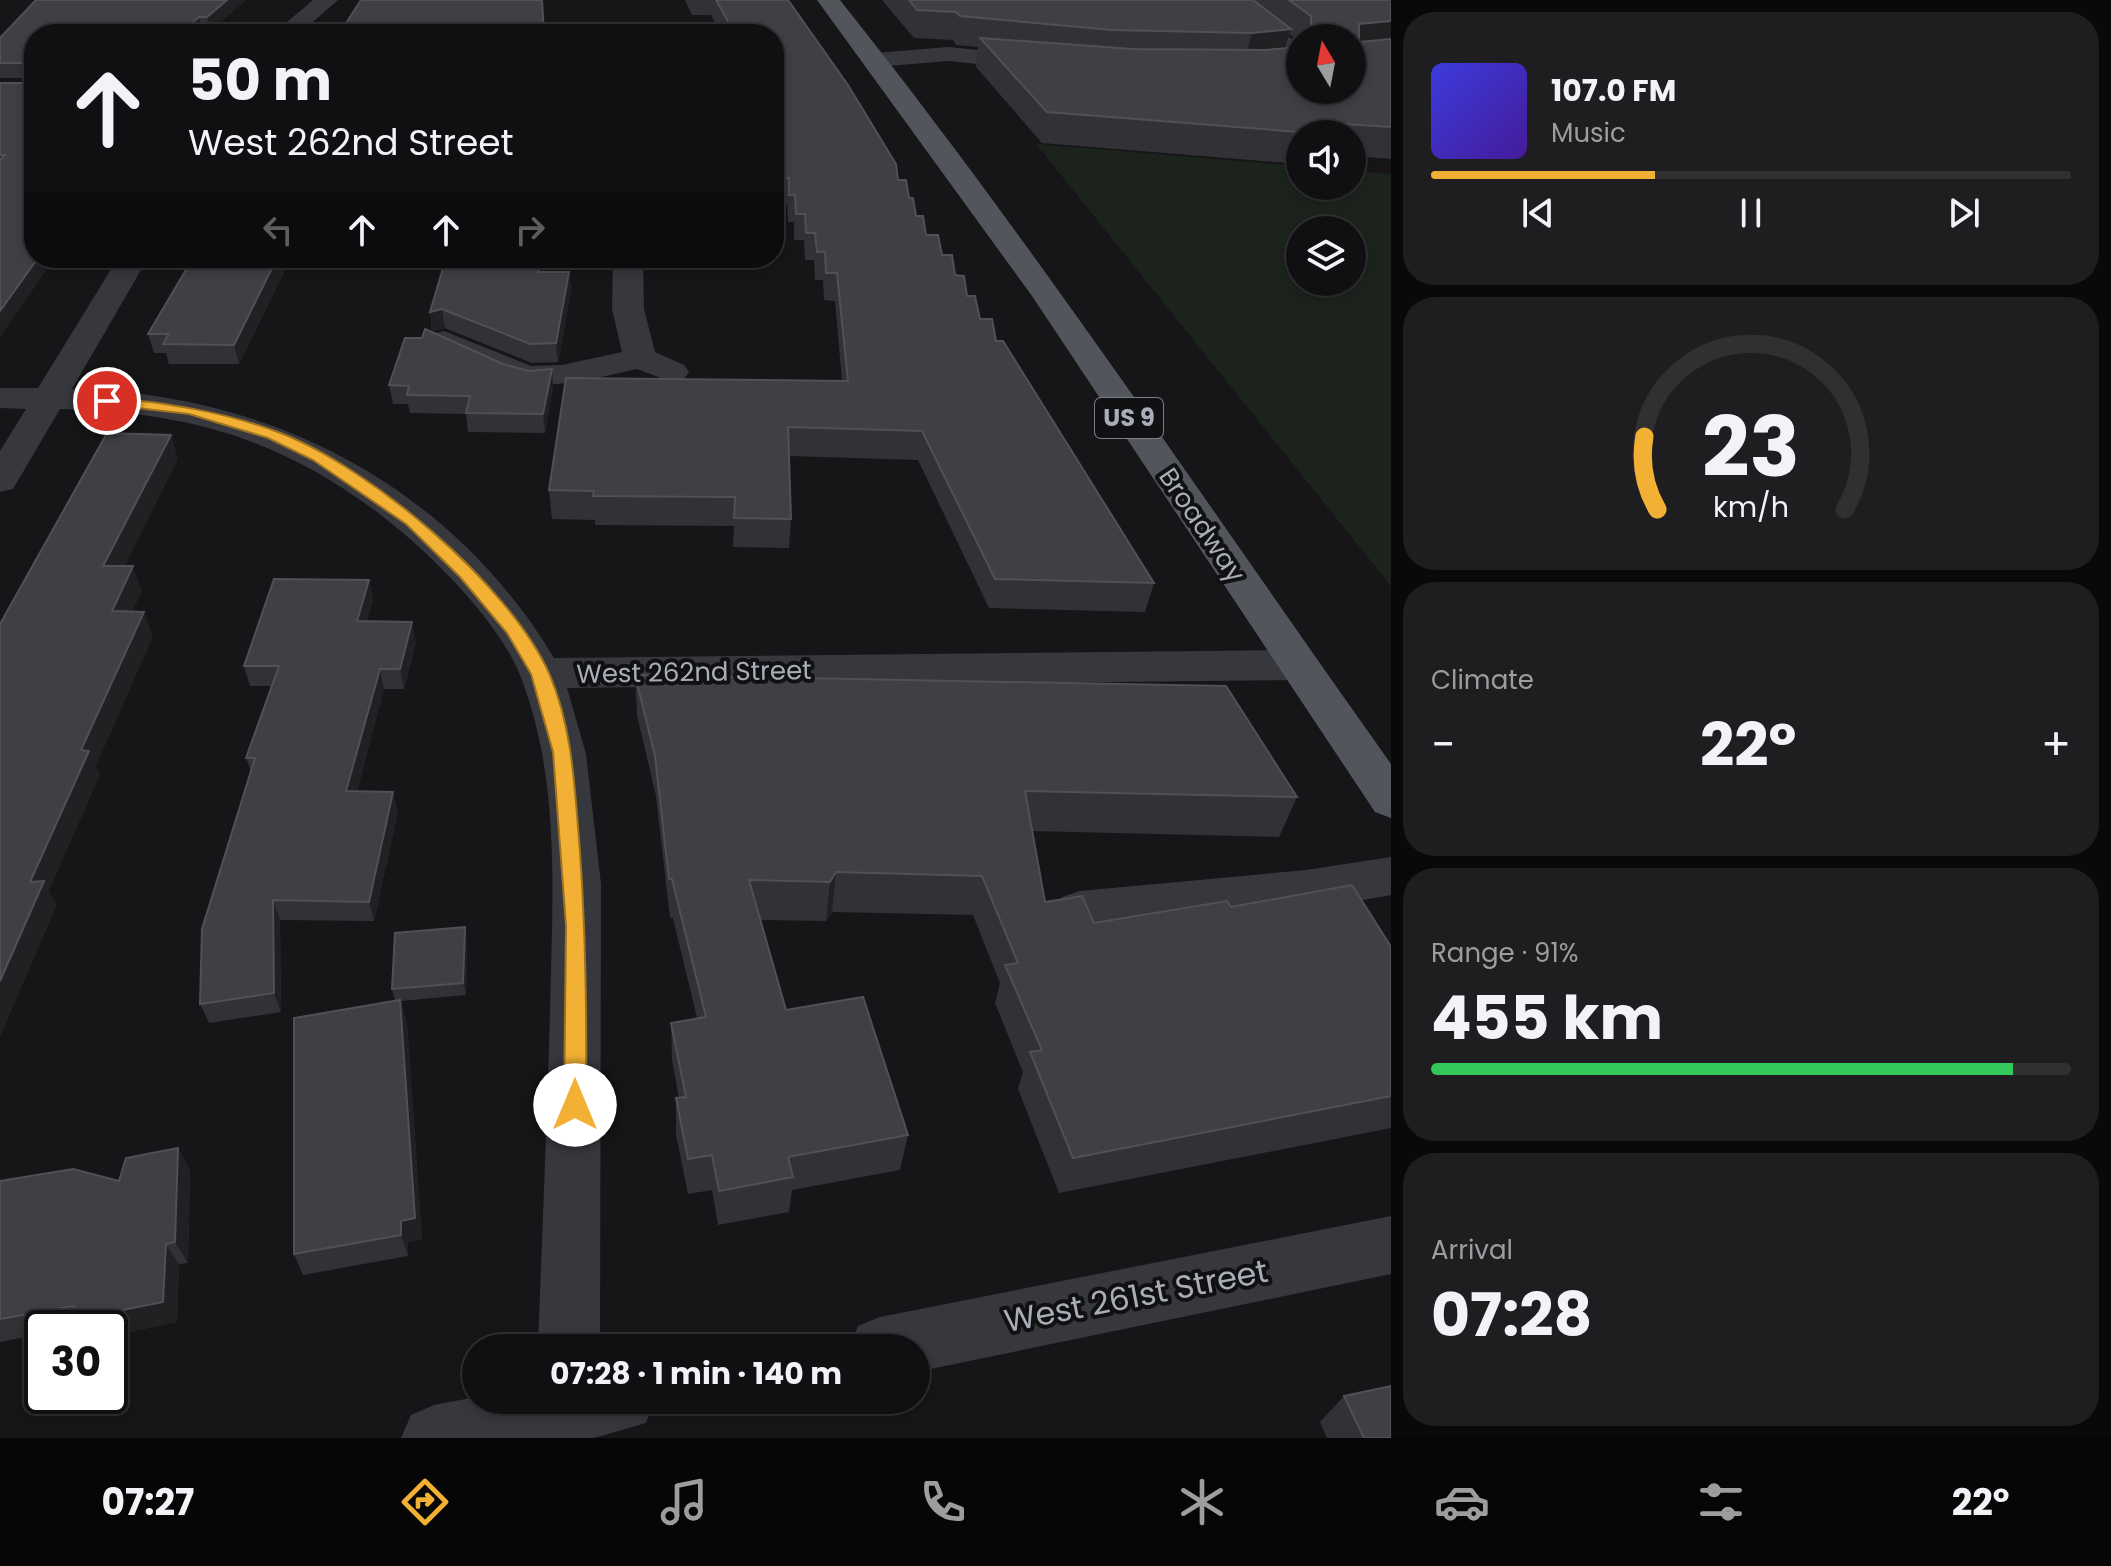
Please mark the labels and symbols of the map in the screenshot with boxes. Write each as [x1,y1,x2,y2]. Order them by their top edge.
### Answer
north arrow [1286,24,1366,104]
pin [73,367,141,435]
road number: US 9 [1095,398,1163,438]
street label: Broadway [1150,461,1254,590]
street label: West 262nd Street [576,652,812,692]
position arrow [533,1063,617,1147]
street label: West 261st Street [1000,1248,1272,1343]
speed limit sign: 30 [24,1310,128,1414]

